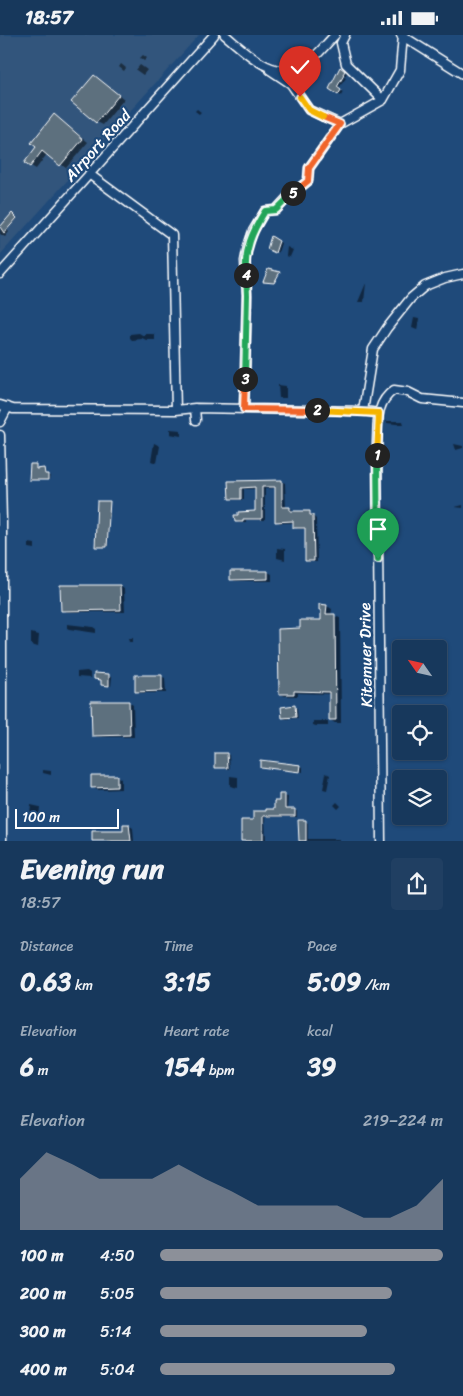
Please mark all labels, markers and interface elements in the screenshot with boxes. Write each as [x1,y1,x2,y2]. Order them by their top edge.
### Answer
text: 18:57 [25,1,73,34]
pin [279,46,321,97]
icon: check [286,53,314,81]
street label: Airport Road [56,101,139,189]
pin: 5 [280,181,306,205]
text: 5 [289,181,298,206]
pin: 4 [234,263,258,287]
text: 4 [242,263,251,288]
pin: 3 [232,367,258,391]
text: 3 [242,367,249,392]
pin: 2 [304,397,330,423]
text: 2 [313,398,322,423]
pin: 1 [364,443,390,467]
text: 1 [374,443,381,468]
pin [357,508,399,559]
icon: arrive [364,515,392,543]
street label: Kitemuer Drive [350,602,381,708]
north arrow [392,640,448,695]
map controls [392,640,447,825]
button: locate [392,705,447,760]
button: layers [392,770,447,825]
text: 100 m [22,805,60,830]
scale bar [15,806,119,829]
text: Evening run [20,844,164,893]
button: share [391,858,443,910]
text: 18:57 [20,888,60,917]
text: Distance [20,934,73,959]
text: Time [164,934,193,959]
text: Pace [307,934,337,959]
text: 0.63 [20,959,71,1004]
text: 3:15 [164,959,211,1004]
text: 5:09 [307,959,361,1004]
text: km [71,973,93,998]
text: /km [361,973,390,998]
text: Elevation [20,1019,77,1044]
text: Heart rate [164,1019,229,1044]
text: kcal [307,1019,333,1044]
text: 6 [20,1044,34,1089]
text: 154 [164,1044,205,1089]
text: 39 [307,1044,336,1089]
text: m [34,1058,49,1083]
text: bpm [205,1058,235,1083]
text: Elevation [20,1106,85,1135]
text: 219–224 m [363,1106,443,1135]
text: 100 m [20,1241,64,1270]
text: 4:50 [100,1241,135,1270]
text: 200 m [20,1279,66,1308]
text: 5:05 [100,1279,135,1308]
text: 300 m [20,1317,65,1346]
text: 5:14 [100,1317,131,1346]
text: 400 m [20,1355,67,1384]
text: 5:04 [100,1355,135,1384]

